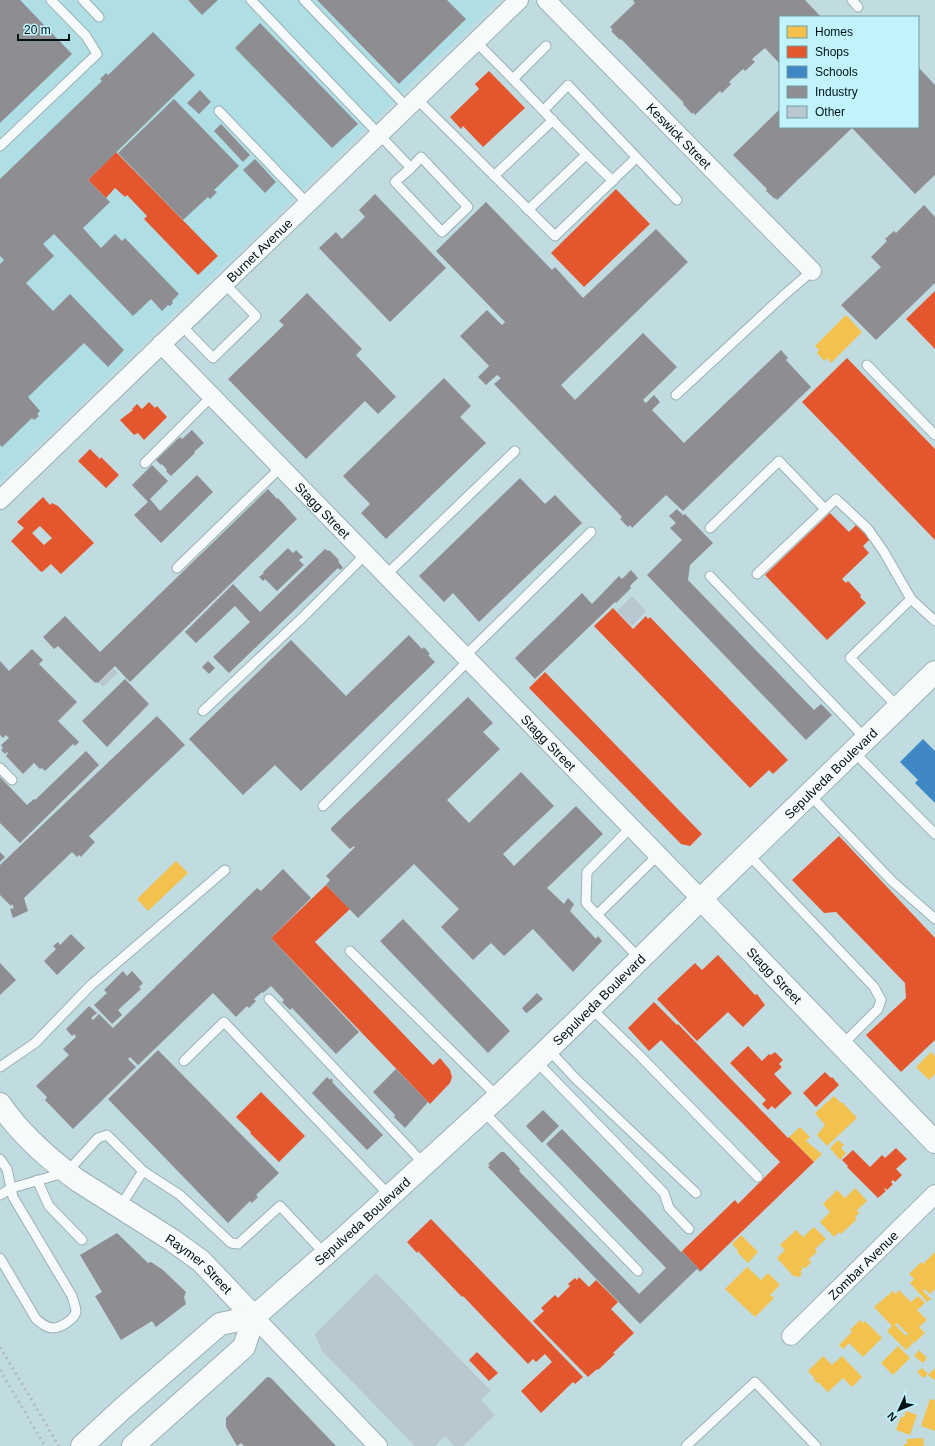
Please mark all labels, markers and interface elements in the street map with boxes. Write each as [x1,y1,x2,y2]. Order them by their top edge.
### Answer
scale bar [18,16,69,42]
legend [779,16,919,128]
text: 20 m [24,23,51,37]
text: Homes [815,25,853,39]
text: Shops [815,45,849,59]
text: Schools [815,65,858,79]
text: Industry [815,85,858,99]
street label: Keswick Street [643,100,714,172]
text: Other [815,105,845,119]
street label: Burnet Avenue [224,216,295,286]
street label: Stagg Street [292,479,353,542]
street label: Stagg Street [518,712,579,774]
street label: Sepulveda Boulevard [781,725,881,822]
street label: Stagg Street [744,944,805,1007]
street label: Sepulveda Boulevard [550,951,648,1049]
street label: Sepulveda Boulevard [312,1174,413,1268]
street label: Zombar Avenue [825,1228,901,1303]
street label: Raymer Street [163,1231,235,1297]
north arrow [879,1390,919,1430]
text: N [885,1410,899,1424]

